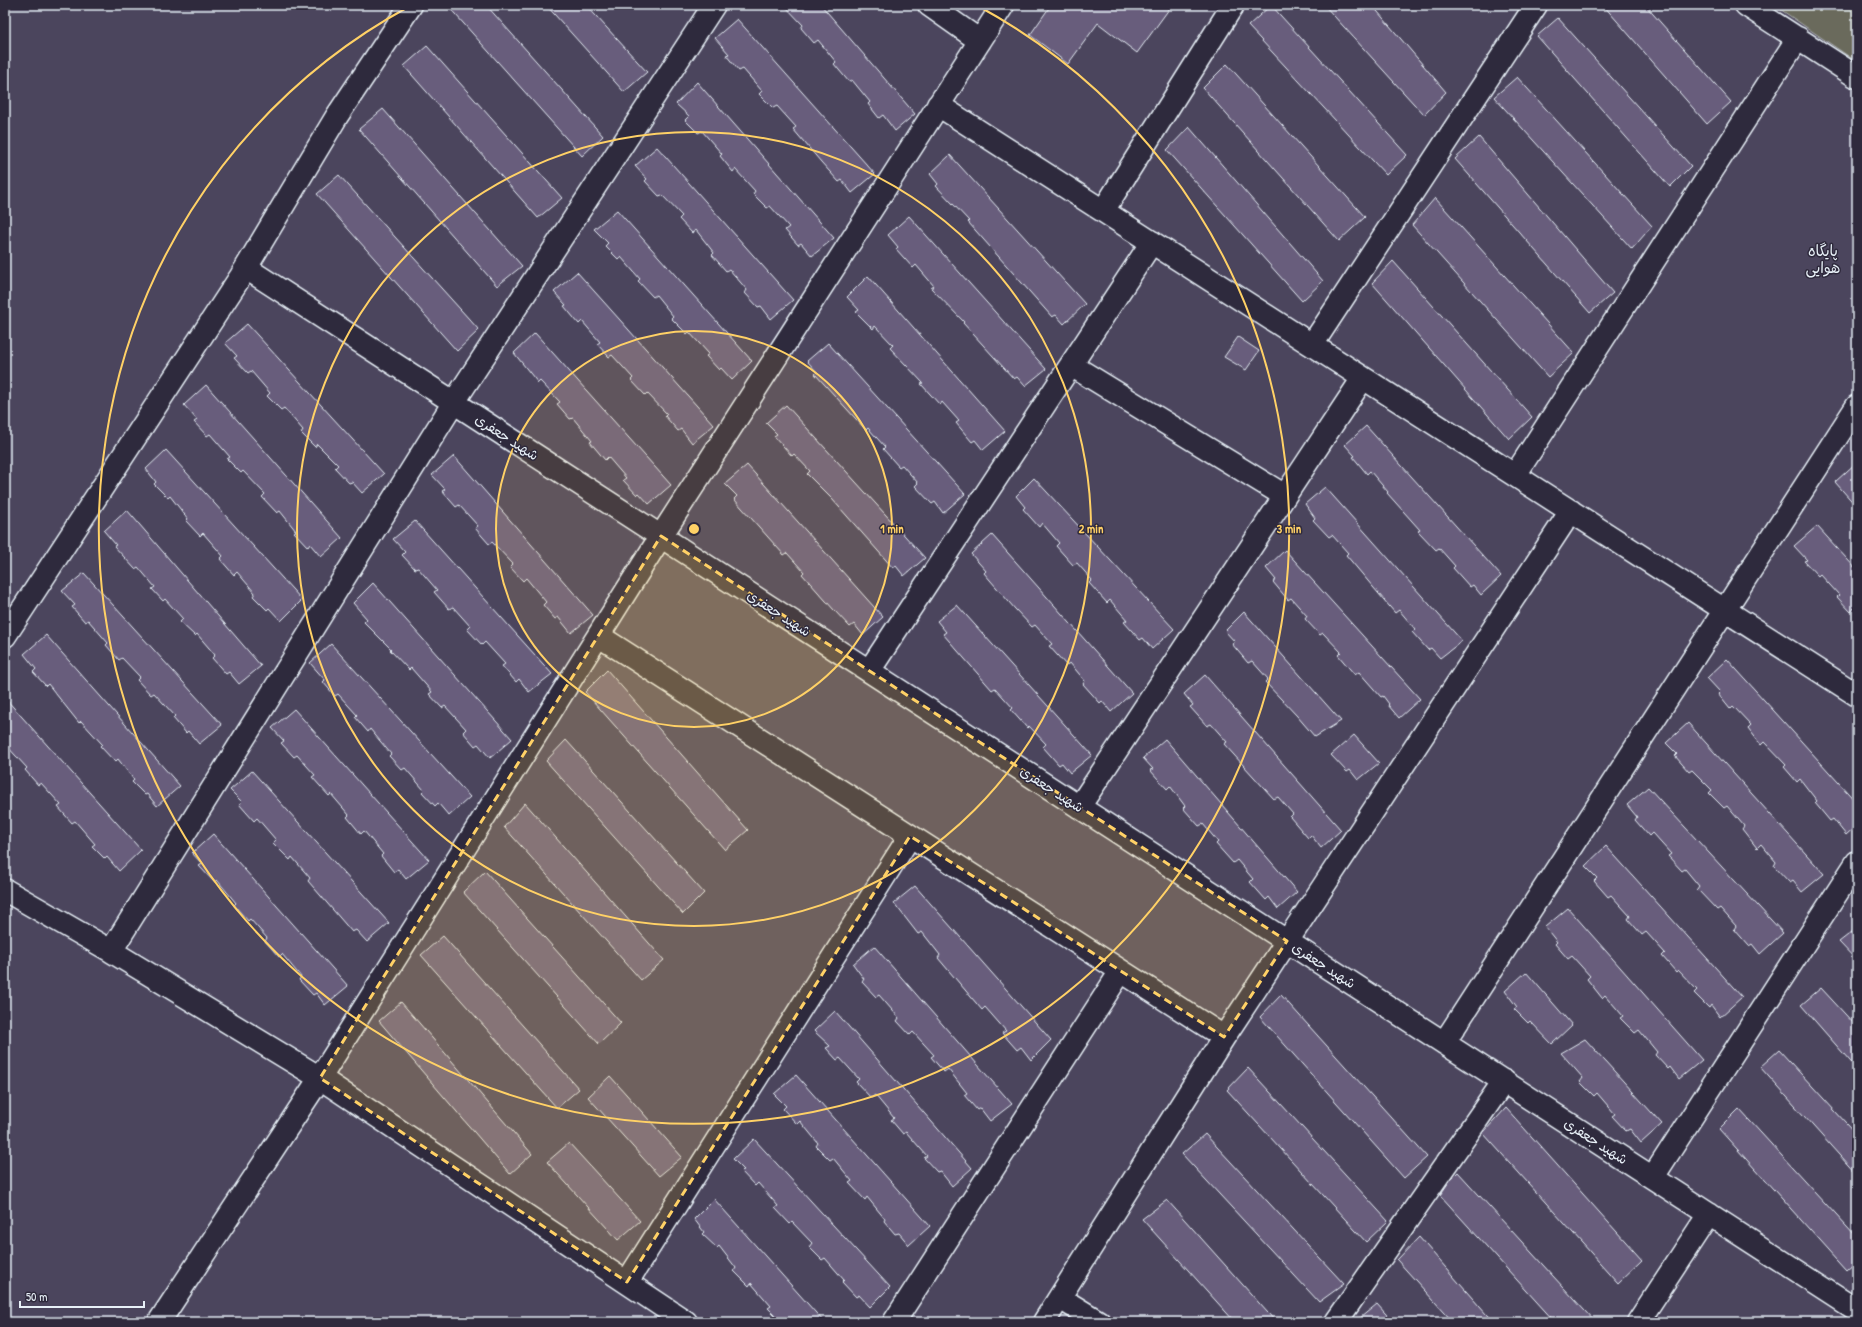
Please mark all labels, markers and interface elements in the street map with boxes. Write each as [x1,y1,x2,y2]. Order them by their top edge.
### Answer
district label: پایگاه هوایی [1806,240,1840,278]
street label: شهید جعفری [472,409,543,464]
text: 1 min [880,520,904,537]
text: 2 min [1079,520,1104,537]
text: 3 min [1277,520,1302,537]
centre of rings [687,522,701,536]
street label: شهید جعفری [744,585,815,640]
street label: شهید جعفری [1017,761,1088,816]
street label: شهید جعفری [1289,937,1360,992]
street label: شهید جعفری [1561,1113,1632,1168]
scale bar [20,1283,144,1309]
text: 50 m [26,1288,47,1305]

